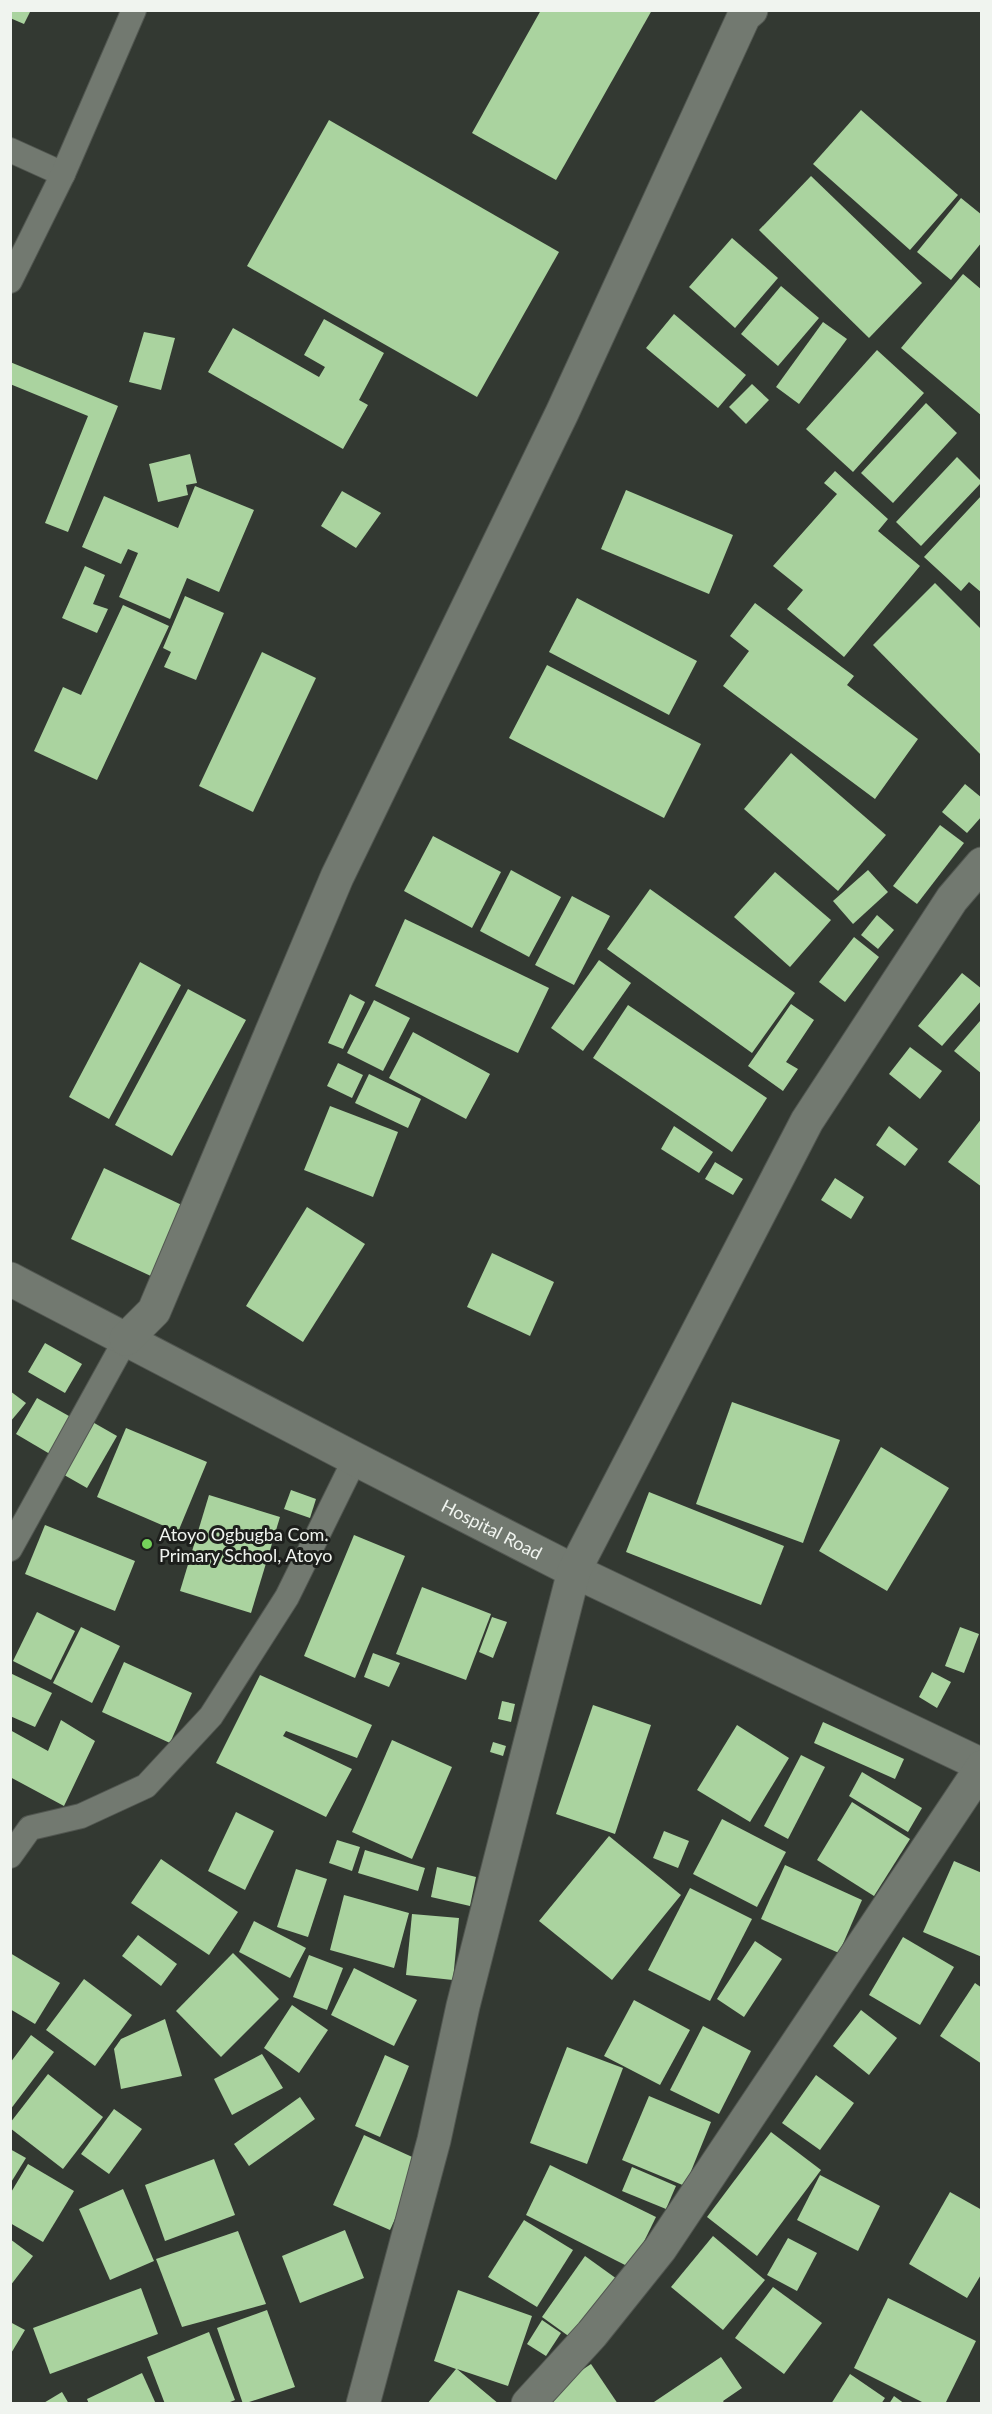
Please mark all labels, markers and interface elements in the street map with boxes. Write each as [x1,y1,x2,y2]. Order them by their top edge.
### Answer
street label: Hospital Road [438,1494,546,1564]
place label: Atoyo Ogbugba Com. Primary School, Atoyo [159,1523,333,1566]
marker: Atoyo Ogbugba Com. Primary School, Atoyo [140,1537,154,1551]

